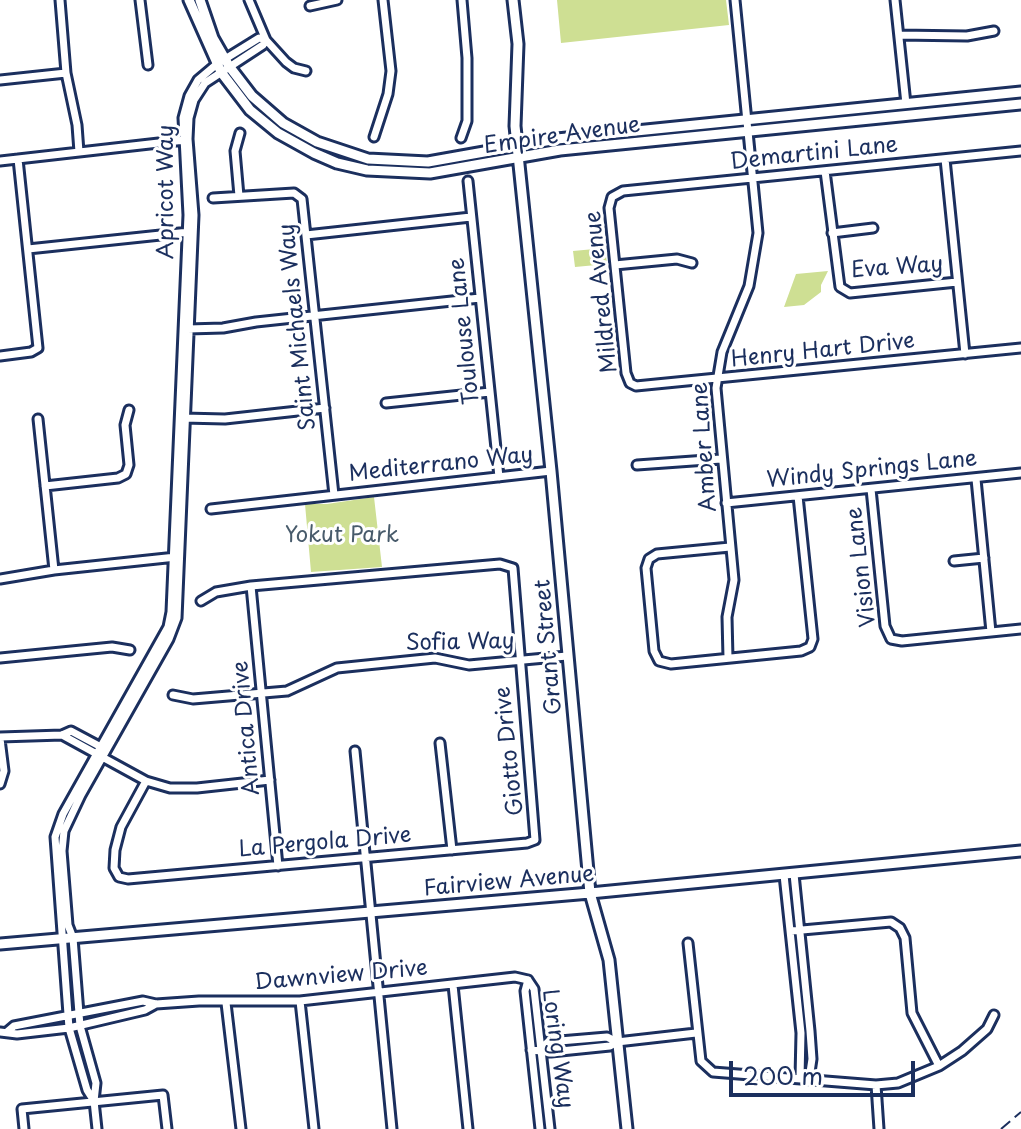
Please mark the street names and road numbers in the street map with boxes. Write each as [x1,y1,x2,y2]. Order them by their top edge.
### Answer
street label: Empire Avenue [482,112,642,160]
street label: Apricot Way [154,125,180,259]
street label: Demartini Lane [729,132,899,176]
street label: Mildred Avenue [580,210,624,374]
street label: Saint Michaels Way [274,222,322,432]
street label: Eva Way [850,252,944,284]
street label: Toulouse Lane [444,256,486,406]
street label: Henry Hart Drive [730,328,916,374]
street label: Amber Lane [687,381,723,513]
street label: Mediterrano Way [347,442,535,488]
street label: Windy Springs Lane [765,446,979,494]
street label: Vision Lane [842,505,882,629]
street label: Grant Street [530,578,568,716]
street label: Sofia Way [405,629,515,657]
street label: Antica Drive [228,660,266,796]
street label: Giotto Drive [490,685,530,817]
street label: La Pergola Drive [238,822,412,864]
street label: Fairview Avenue [423,861,595,903]
street label: Dawnview Drive [253,955,429,997]
street label: Loring Way [536,988,578,1110]

